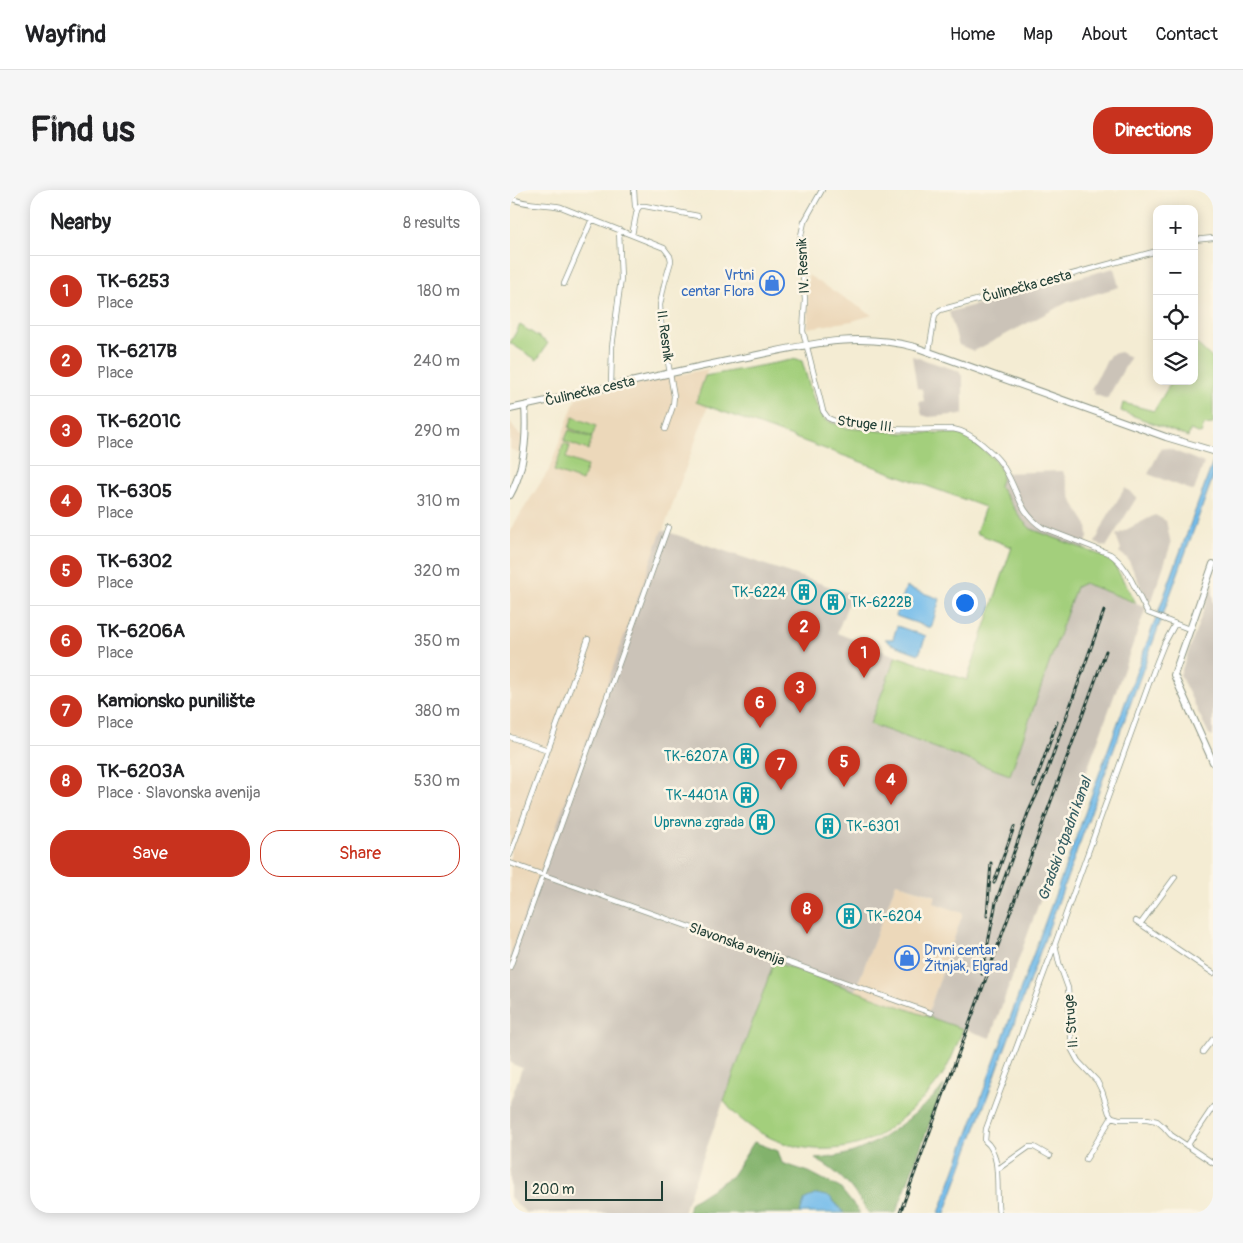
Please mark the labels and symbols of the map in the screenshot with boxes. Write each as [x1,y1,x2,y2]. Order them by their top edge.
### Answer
street label: IV. Resnik [793,238,813,294]
street label: Čulinečka cesta [980,265,1073,306]
place label: Vrtni centar Flora [682,267,754,300]
shop icon: Vrtni centar Flora [759,270,785,296]
street label: II. Resnik [653,309,677,363]
street label: Čulinečka cesta [543,371,636,410]
street label: Struge III. [836,412,896,436]
building icon: TK-6224 [791,579,817,605]
place label: TK-6224 [732,584,786,601]
building icon: TK-6222B [820,589,846,615]
your location [952,590,978,616]
place label: TK-6222B [850,594,912,611]
pin: 2 [788,611,820,652]
pin: 1 [848,637,880,678]
pin: 3 [784,672,816,713]
pin: 6 [744,687,776,728]
building icon: TK-6207A [733,743,759,769]
pin: 5 [828,746,860,787]
place label: TK-6207A [664,748,728,765]
pin: 7 [765,749,797,790]
pin: 4 [875,764,907,805]
water label: Gradski otpadni kanal [1034,773,1097,903]
building icon: TK-4401A [733,782,759,808]
place label: TK-4401A [665,787,728,804]
building icon: Upravna zgrada [749,809,775,835]
building icon: TK-6301 [815,813,841,839]
place label: Upravna zgrada [654,814,744,831]
place label: TK-6301 [846,818,899,835]
pin: 8 [791,893,823,934]
building icon: TK-6204 [836,903,862,929]
place label: TK-6204 [866,908,922,925]
street label: Slavonska avenija [687,919,787,969]
place label: Drvni centar Žitnjak, Elgrad [924,942,1008,975]
shop icon: Drvni centar Žitnjak, Elgrad [894,945,920,971]
street label: II. Struge [1060,993,1082,1049]
scale bar [525,1178,662,1201]

